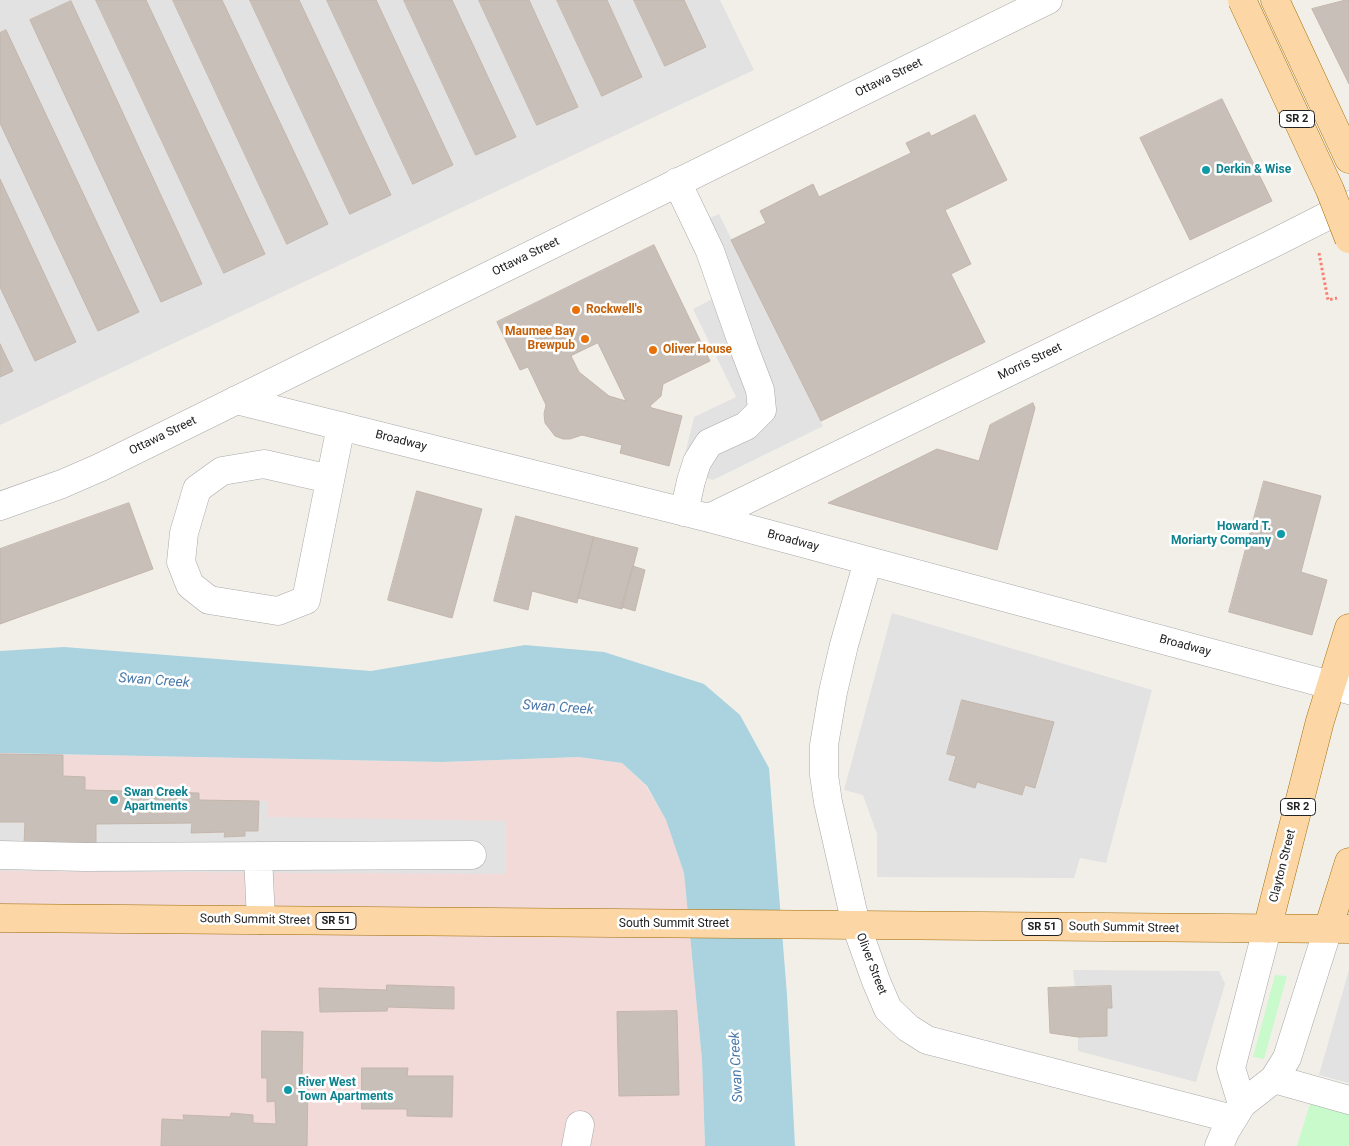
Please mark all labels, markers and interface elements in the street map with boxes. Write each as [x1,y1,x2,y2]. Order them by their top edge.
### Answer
street label: Ottawa Street [853,56,925,100]
road number: SR 2 [1280,110,1314,128]
place label: Derkin & Wise [1216,163,1291,177]
marker: Derkin & Wise [1200,164,1212,176]
street label: Ottawa Street [490,235,562,279]
place label: Rockwell's [586,303,642,317]
marker: Rockwell's [570,304,582,316]
place label: Maumee Bay Brewpub [505,325,575,353]
marker: Maumee Bay Brewpub [579,333,591,345]
street label: Morris Street [996,340,1064,384]
place label: Oliver House [663,343,732,357]
marker: Oliver House [647,344,659,356]
street label: Ottawa Street [127,414,199,458]
street label: Broadway [374,428,428,454]
place label: Howard T. Moriarty Company [1171,520,1271,548]
street label: Broadway [766,527,820,555]
marker: Howard T. Moriarty Company [1275,528,1287,540]
street label: Broadway [1158,632,1212,660]
water label: Swan Creek [118,670,190,692]
water label: Swan Creek [522,697,594,719]
place label: Swan Creek Apartments [124,786,188,814]
marker: Swan Creek Apartments [108,794,120,806]
road number: SR 2 [1280,799,1316,816]
street label: Clayton Street [1267,828,1299,904]
street label: South Summit Street [200,912,310,928]
road number: SR 51 [316,912,356,929]
street label: South Summit Street [619,917,729,931]
road number: SR 51 [1022,919,1062,936]
street label: South Summit Street [1069,920,1179,936]
street label: Oliver Street [853,931,889,997]
water label: Swan Creek [727,1031,747,1103]
place label: River West Town Apartments [298,1076,393,1104]
marker: River West Town Apartments [282,1084,294,1096]

